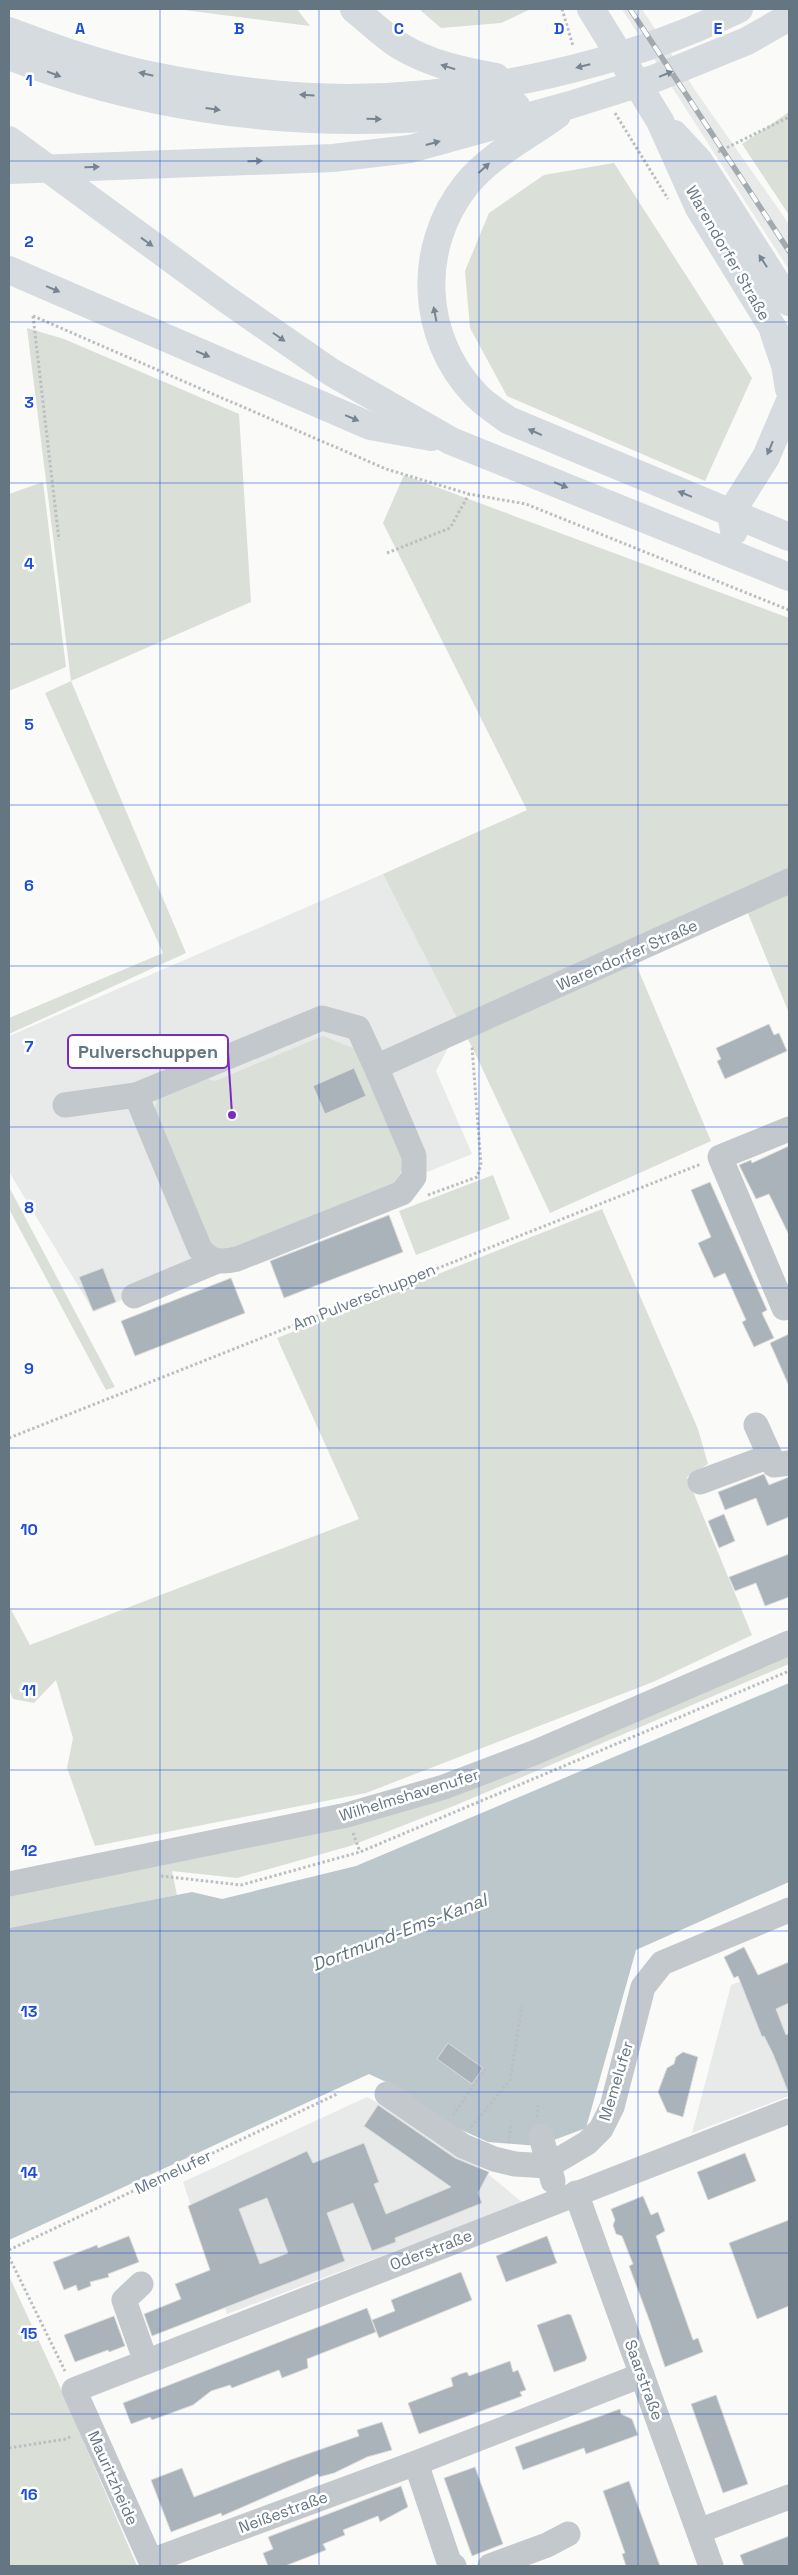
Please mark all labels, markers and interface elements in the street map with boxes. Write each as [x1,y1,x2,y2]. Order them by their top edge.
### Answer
text: A [75,18,85,39]
text: B [234,18,244,39]
text: C [394,18,404,39]
text: D [554,18,564,39]
text: E [714,18,723,39]
one-way arrow [440,62,455,70]
one-way arrow [575,62,590,70]
one-way arrow [659,69,673,77]
text: 1 [25,70,33,91]
one-way arrow [47,70,62,78]
one-way arrow [139,70,154,78]
one-way arrow [299,91,315,99]
one-way arrow [205,105,221,113]
one-way arrow [367,115,383,123]
one-way arrow [426,138,441,146]
one-way arrow [247,157,263,165]
one-way arrow [477,162,489,174]
one-way arrow [85,163,101,171]
street label: Warendorfer Straße [681,182,775,324]
text: 2 [24,231,34,252]
one-way arrow [140,237,154,247]
one-way arrow [758,254,768,267]
one-way arrow [46,286,61,294]
one-way arrow [431,307,439,322]
one-way arrow [273,332,286,342]
one-way arrow [196,350,210,358]
text: 3 [24,392,34,413]
one-way arrow [345,415,359,423]
one-way arrow [528,427,542,435]
one-way arrow [766,441,774,455]
one-way arrow [554,482,569,489]
one-way arrow [677,490,692,498]
text: 4 [24,553,34,574]
text: 5 [24,714,34,735]
text: 6 [24,875,34,896]
street label: Warendorfer Straße [553,914,701,996]
callout: Pulverschuppen [68,1035,228,1068]
text: 7 [25,1036,34,1057]
text: Pulverschuppen [78,1040,218,1063]
text: 8 [24,1197,34,1218]
street label: Am Pulverschuppen [289,1259,439,1335]
text: 9 [24,1358,34,1379]
text: 10 [20,1519,38,1540]
text: 11 [22,1680,36,1701]
street label: Wilhelmshavenufer [336,1764,482,1826]
text: 12 [21,1840,37,1861]
water label: Dortmund-Ems-Kanal [308,1887,492,1976]
text: 13 [21,2001,38,2022]
street label: Memelufer [594,2039,638,2123]
street label: Memelufer [131,2145,215,2199]
text: 14 [20,2162,38,2183]
street label: Oderstraße [387,2225,475,2275]
text: 15 [21,2323,38,2344]
street label: Saarstraße [620,2337,668,2423]
street label: Mauritzheide [83,2427,143,2529]
text: 16 [20,2484,38,2505]
street label: Neißestraße [235,2486,331,2538]

